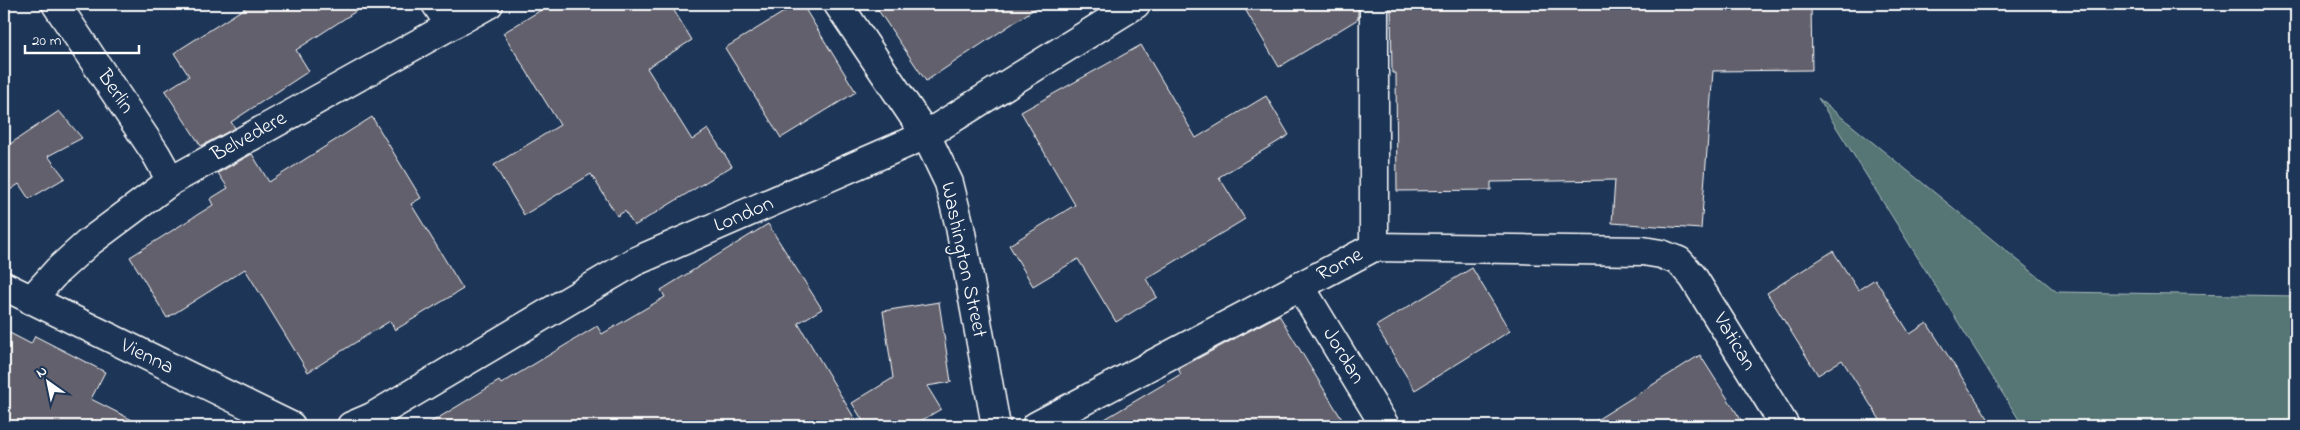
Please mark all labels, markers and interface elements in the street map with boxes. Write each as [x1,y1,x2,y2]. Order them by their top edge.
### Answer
scale bar [25,22,139,54]
text: 20 m [32,30,62,52]
street label: Berlin [89,63,141,120]
street label: Belvedere [205,104,293,171]
street label: Washington Street [930,179,994,341]
street label: London [710,189,778,241]
street label: Rome [1312,240,1369,290]
street label: Vatican [1704,306,1763,377]
street label: Jordan [1314,322,1372,390]
street label: Vienna [114,331,179,383]
north arrow [22,358,72,408]
text: N [32,361,51,384]

